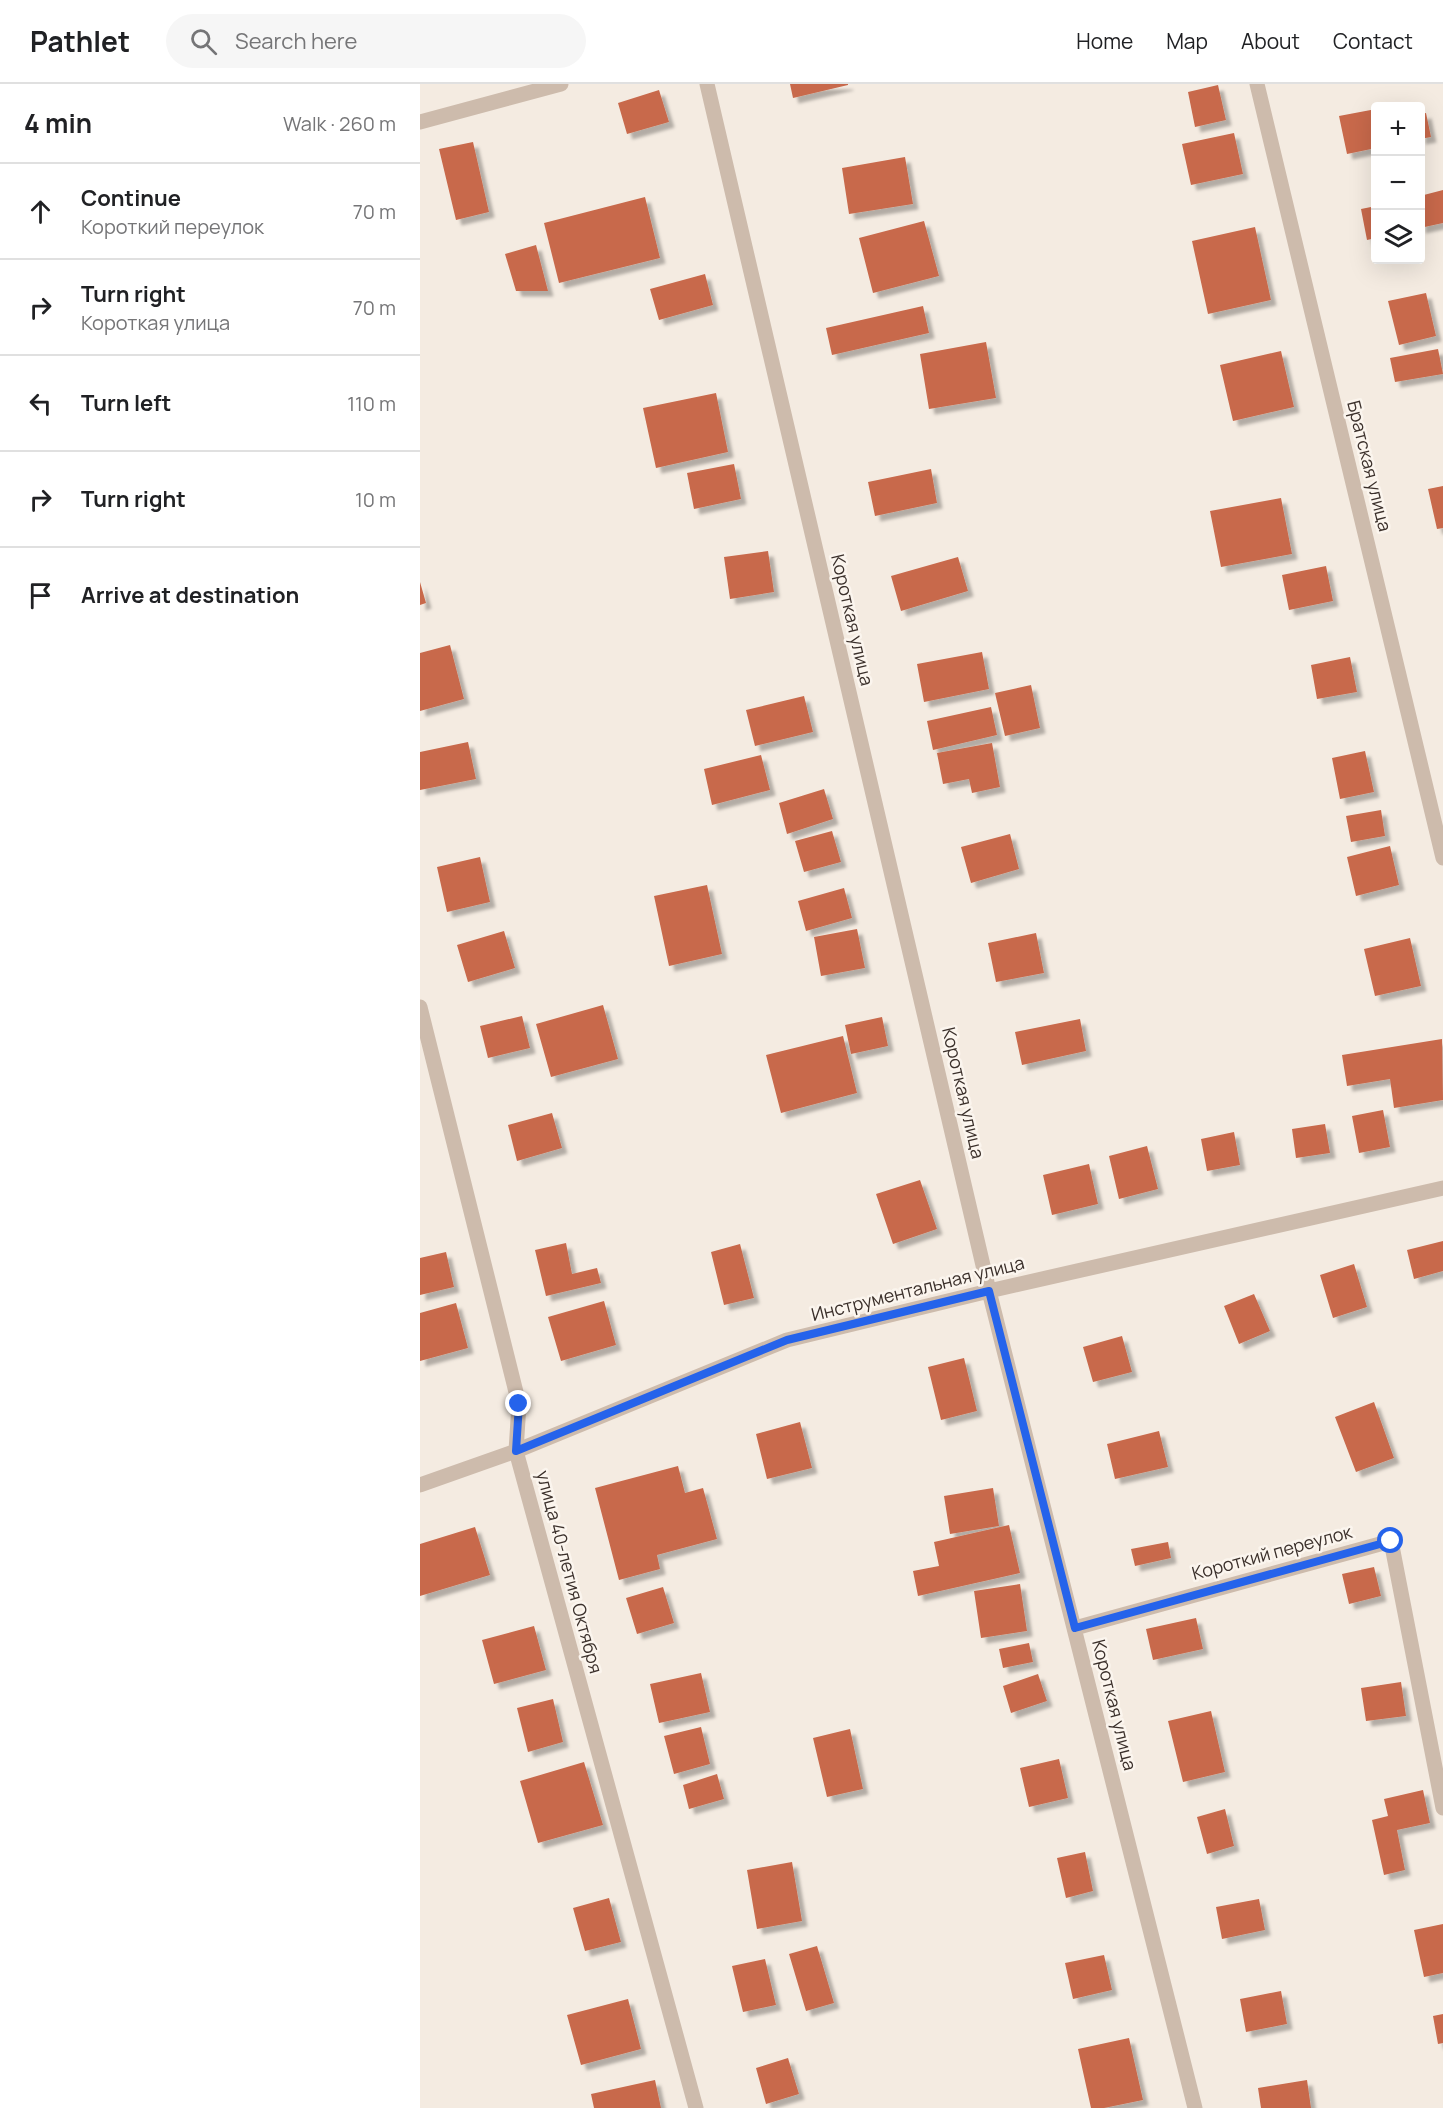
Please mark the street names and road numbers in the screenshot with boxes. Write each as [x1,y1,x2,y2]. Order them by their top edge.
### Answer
street label: Братская улица [1342,398,1398,534]
street label: Короткая улица [826,552,880,688]
street label: Короткая улица [937,1025,991,1161]
street label: Инструментальная улица [809,1250,1027,1326]
street label: улица 40-летия Октября [531,1468,609,1676]
street label: Короткий переулок [1189,1519,1355,1585]
street label: Короткая улица [1087,1637,1143,1773]

